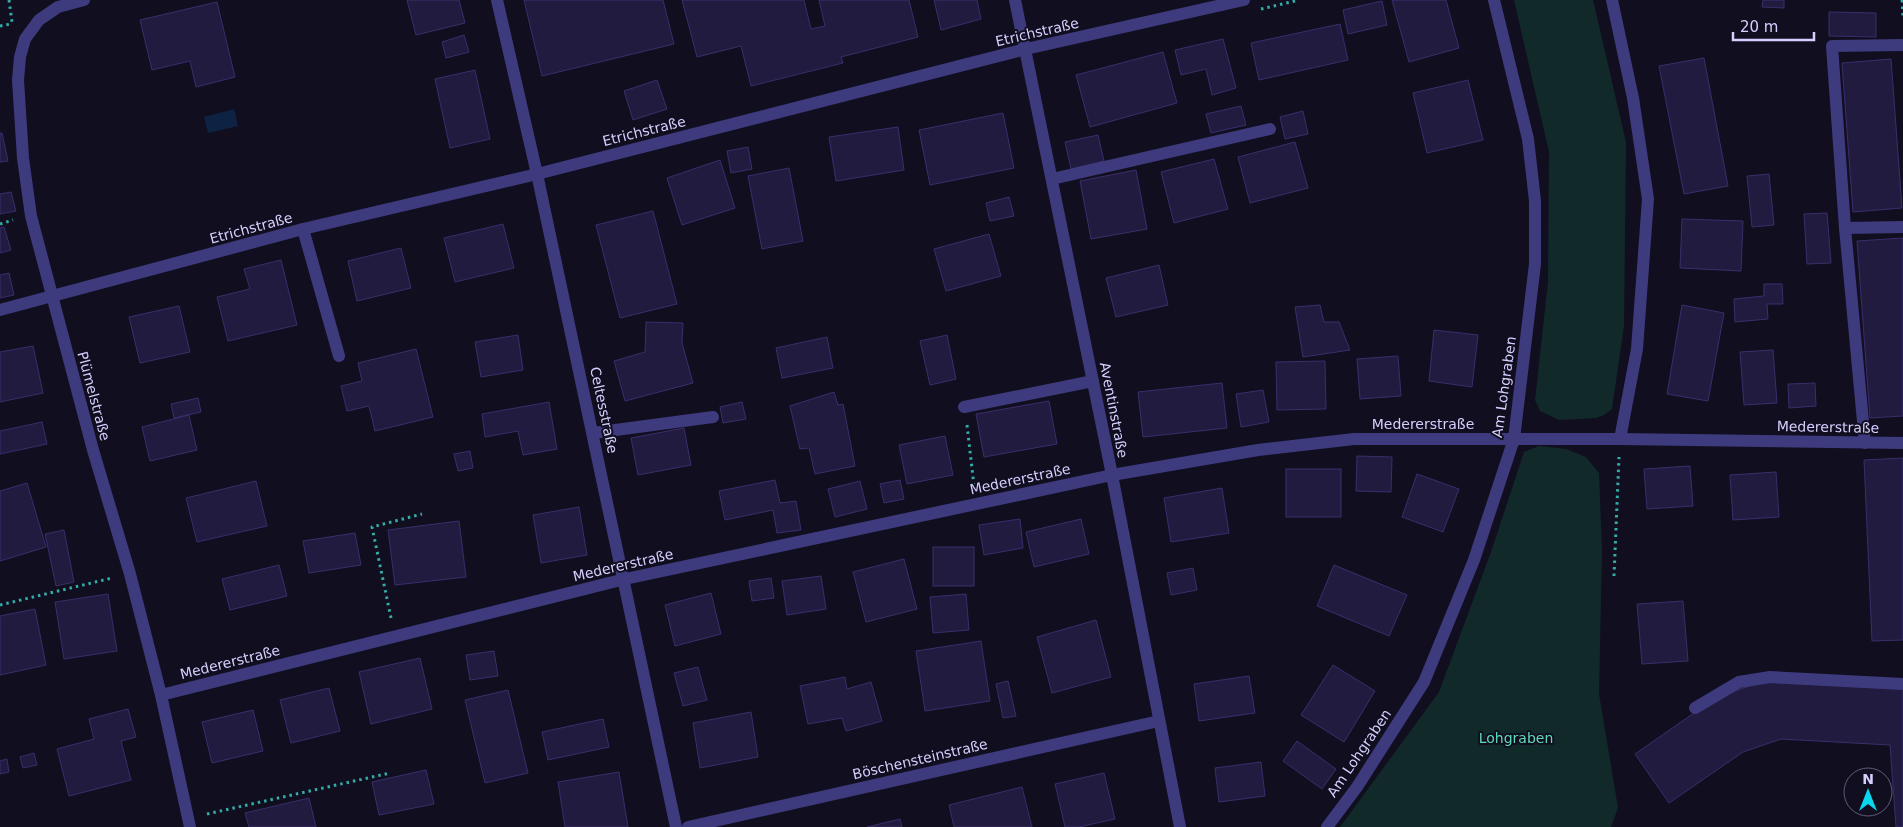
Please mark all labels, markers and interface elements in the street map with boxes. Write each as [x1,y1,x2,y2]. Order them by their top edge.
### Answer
scale bar [1733,10,1814,42]
street label: Etrichstraße [994,15,1080,49]
text: 20 m [1740,18,1778,36]
street label: Etrichstraße [601,113,687,149]
street label: Etrichstraße [208,209,294,247]
street label: Am Lohgraben [1489,335,1519,439]
street label: Plümelstraße [74,350,114,442]
street label: Aventinstraße [1097,361,1131,459]
street label: Celtesstraße [587,365,621,455]
street label: Medererstraße [1372,416,1474,432]
street label: Medererstraße [1777,418,1879,436]
street label: Medererstraße [968,461,1072,497]
street label: Medererstraße [571,546,675,584]
street label: Medererstraße [178,642,282,682]
street label: Am Lohgraben [1324,706,1394,800]
park label: Lohgraben [1479,730,1553,746]
street label: Böschensteinstraße [851,736,989,782]
north arrow [1843,767,1893,817]
text: N [1862,771,1874,787]

